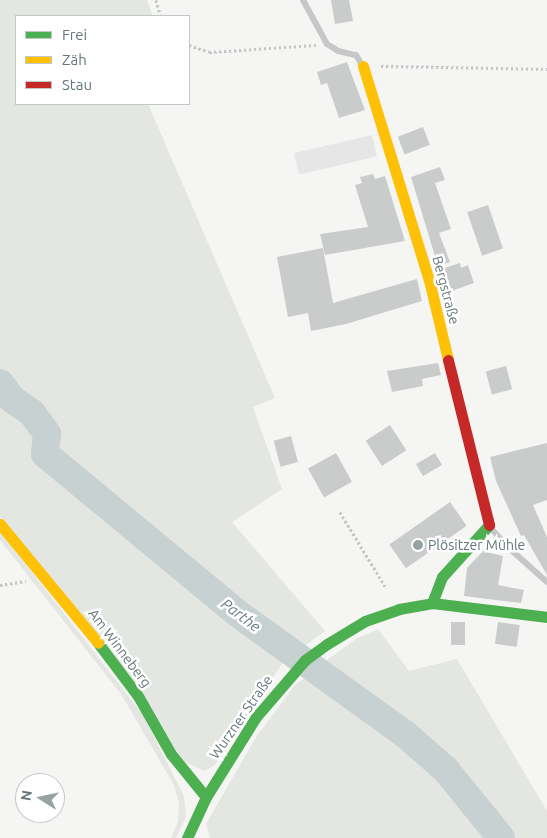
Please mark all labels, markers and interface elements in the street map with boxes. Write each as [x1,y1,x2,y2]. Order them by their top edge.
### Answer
legend [15,15,190,105]
text: Frei [62,26,87,43]
text: Zäh [62,51,87,68]
text: Stau [62,76,92,93]
street label: Bergstraße [429,254,463,326]
place label: Plösitzer Mühle [428,537,525,553]
marker: Plösitzer Mühle [412,539,424,551]
water label: Parthe [218,594,264,636]
street label: Am Winneberg [85,605,155,691]
street label: Wurzner Straße [206,672,276,762]
north arrow [15,773,65,823]
text: N [17,789,35,802]

